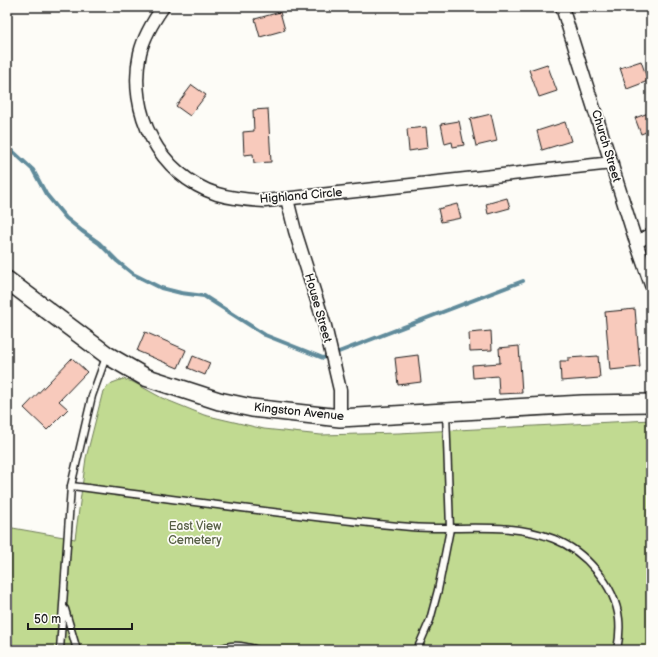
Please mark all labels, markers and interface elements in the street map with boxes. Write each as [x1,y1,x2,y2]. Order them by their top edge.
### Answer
street label: Church Street [588,108,624,184]
street label: Highland Circle [259,185,343,207]
street label: House Street [301,272,335,345]
street label: Kingston Avenue [253,400,345,424]
park label: East View Cemetery [168,519,222,548]
scale bar [28,605,132,631]
text: 50 m [34,612,61,627]

